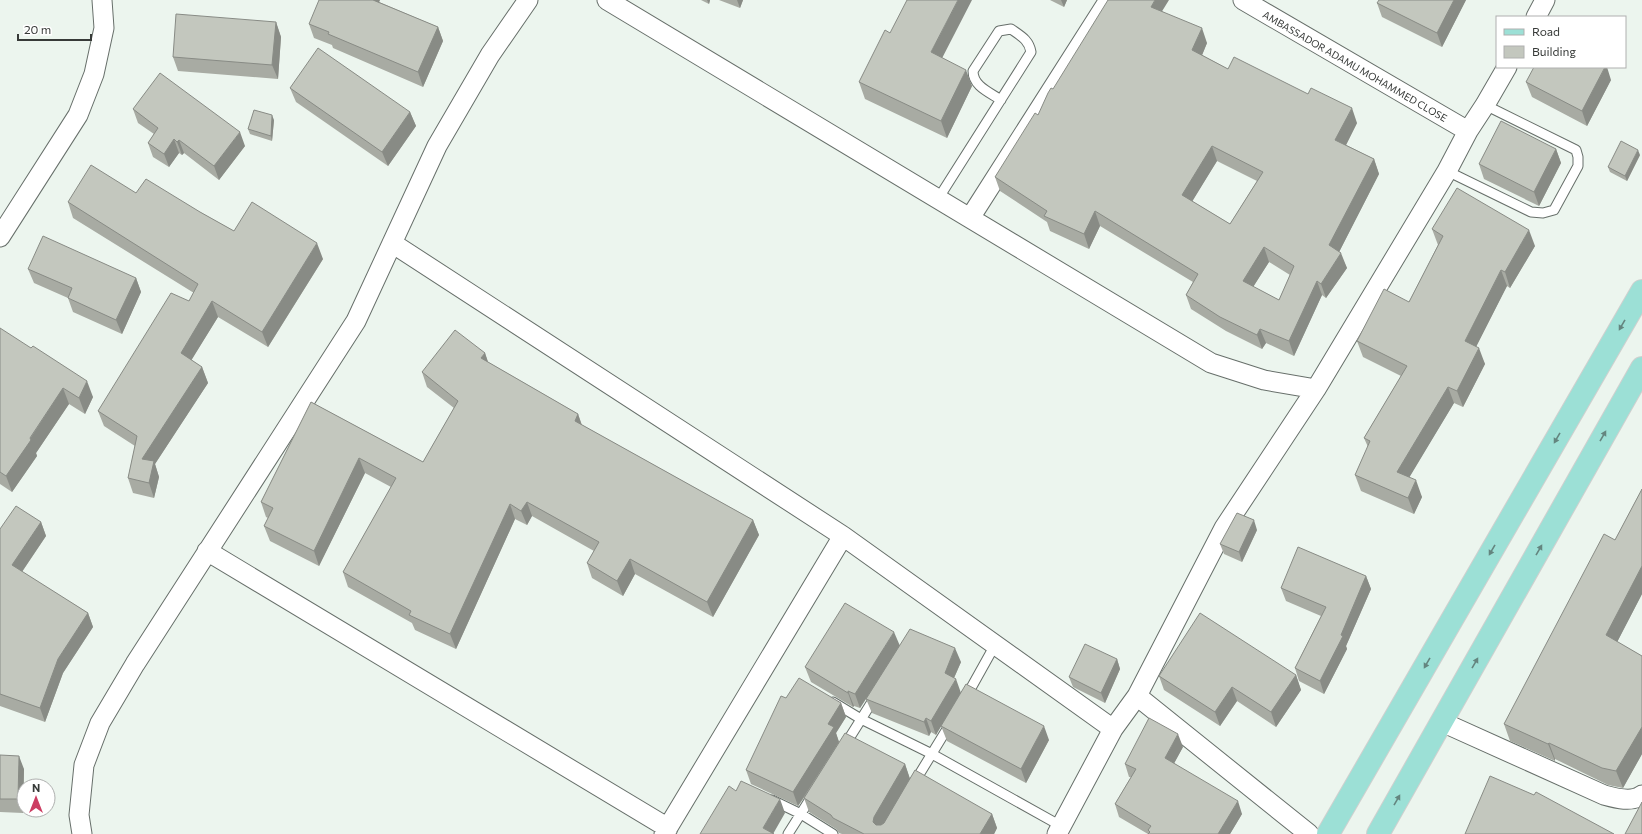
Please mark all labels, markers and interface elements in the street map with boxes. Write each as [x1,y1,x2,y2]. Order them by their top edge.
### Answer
street label: AMBASSADOR ADAMU MOHAMMED CLOSE [1261,8,1449,124]
scale bar [18,16,91,42]
legend [1496,16,1626,68]
text: 20 m [24,22,51,36]
text: Road [1532,24,1560,38]
text: Building [1532,44,1576,58]
one-way arrow [1619,319,1626,331]
one-way arrow [1600,431,1607,442]
one-way arrow [1554,432,1561,444]
one-way arrow [1489,544,1496,556]
one-way arrow [1536,544,1543,555]
one-way arrow [1424,657,1431,669]
one-way arrow [1472,657,1479,669]
north arrow [16,778,56,818]
text: N [32,781,40,794]
one-way arrow [1394,794,1401,806]

